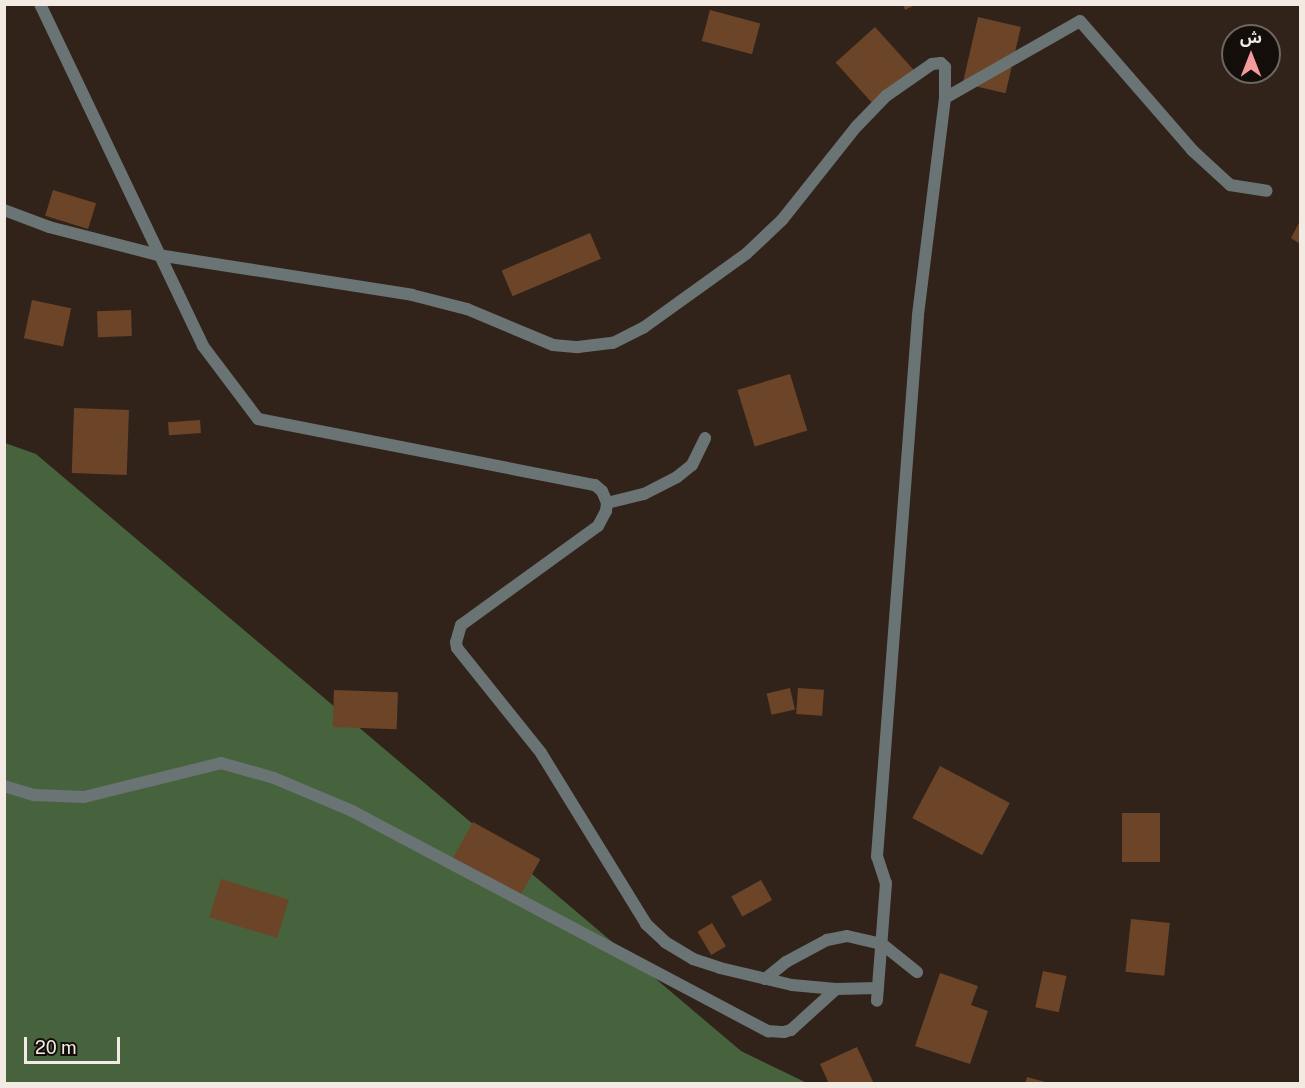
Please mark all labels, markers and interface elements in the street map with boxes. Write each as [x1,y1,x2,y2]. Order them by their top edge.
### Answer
north arrow [1221,24,1281,84]
text: ش [1240,28,1262,47]
scale bar [27,1025,123,1063]
text: 20 m [35,1037,77,1058]

